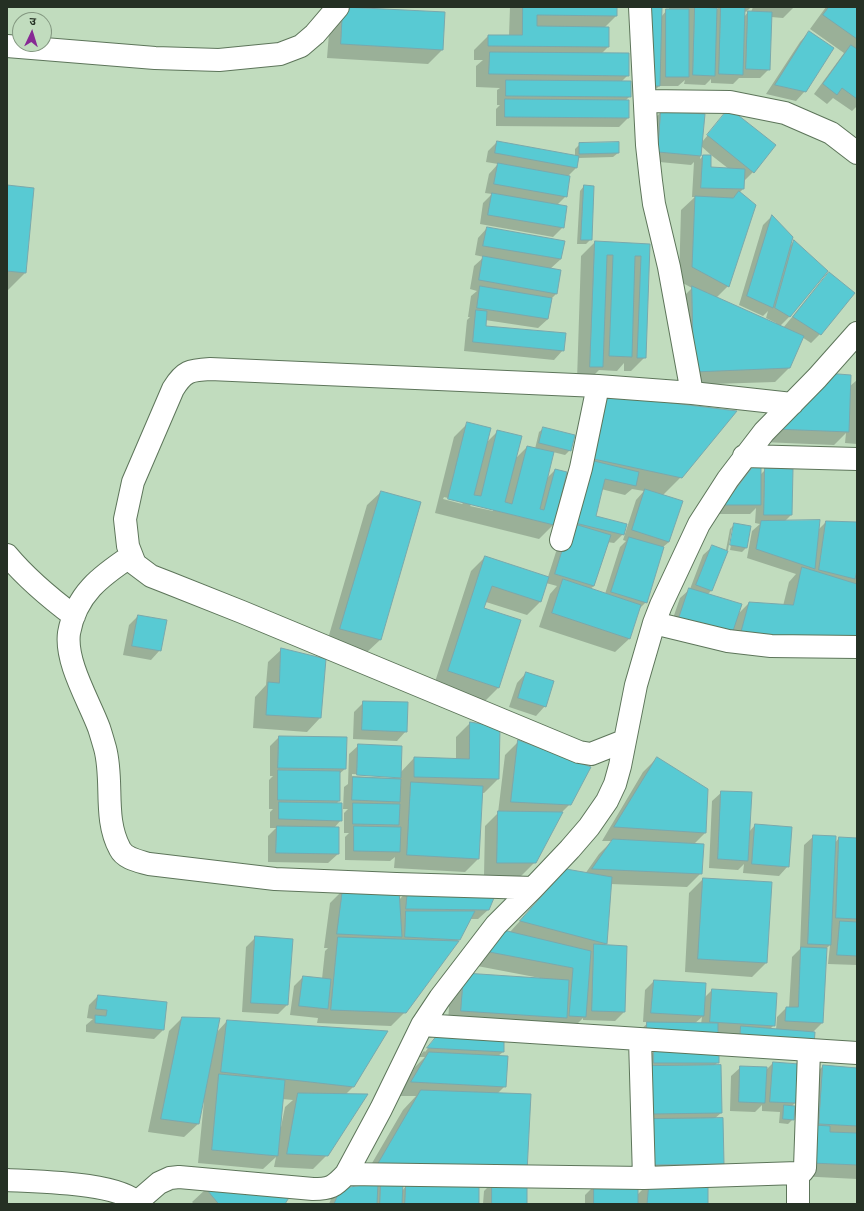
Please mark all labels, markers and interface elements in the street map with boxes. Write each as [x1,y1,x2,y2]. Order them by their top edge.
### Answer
north arrow [12,12,52,52]
text: उ [29,15,36,27]

